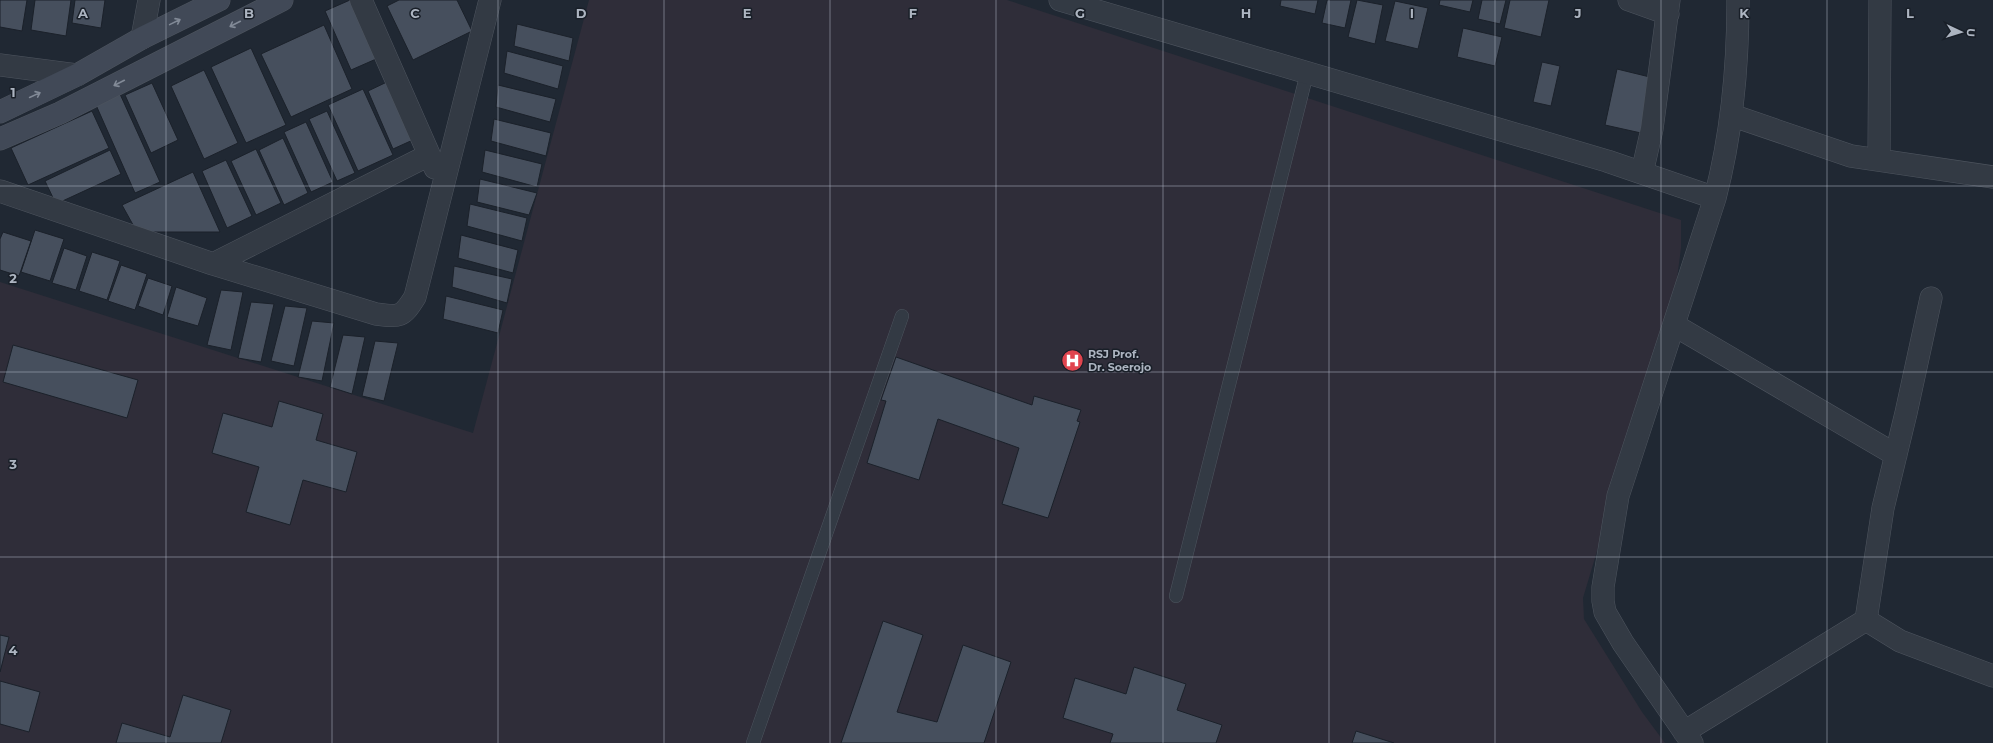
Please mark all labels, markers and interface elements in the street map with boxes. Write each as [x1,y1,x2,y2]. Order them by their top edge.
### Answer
text: A [77,5,89,21]
text: B [244,5,254,21]
text: C [410,5,420,21]
text: D [576,5,587,21]
text: E [743,5,752,21]
text: F [909,5,917,21]
text: G [1075,5,1085,21]
text: H [1241,5,1251,21]
text: I [1410,5,1414,21]
text: J [1573,5,1582,21]
text: K [1739,5,1749,21]
text: L [1906,5,1914,21]
north arrow [1941,12,1981,52]
one-way arrow [169,18,181,25]
one-way arrow [229,21,241,28]
text: U [1964,28,1978,38]
one-way arrow [114,80,126,87]
text: 1 [10,84,16,100]
one-way arrow [28,91,40,98]
text: 2 [9,270,17,286]
hospital icon: RSJ Prof. Dr. Soerojo [1060,347,1086,373]
place label: RSJ Prof. Dr. Soerojo [1088,347,1151,374]
text: 3 [8,456,17,472]
text: 4 [9,642,18,658]

